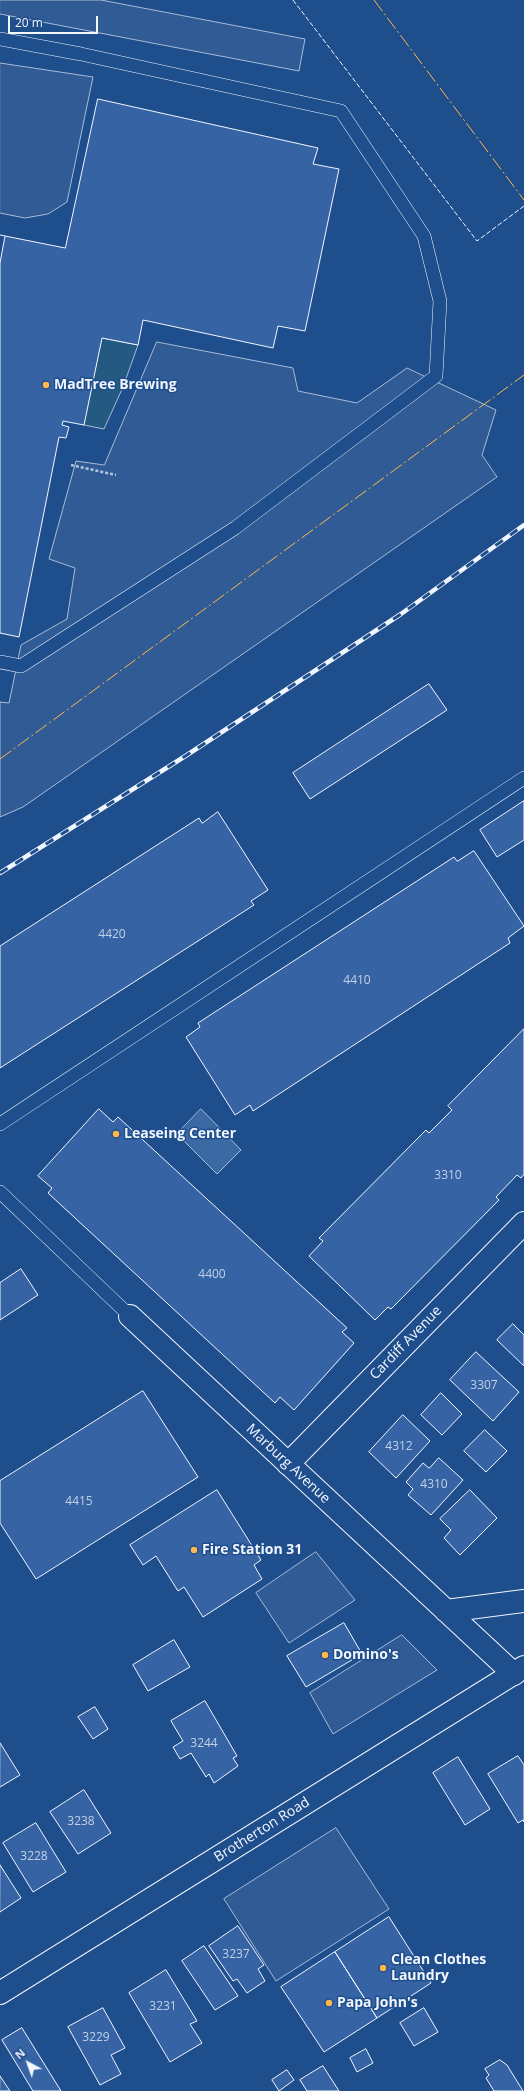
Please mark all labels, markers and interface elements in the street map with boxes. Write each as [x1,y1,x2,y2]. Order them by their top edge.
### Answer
scale bar [10,8,100,34]
text: 20 m [15,14,43,31]
place label: MadTree Brewing [54,377,177,393]
marker: MadTree Brewing [41,380,51,390]
house number: 4420 [98,928,126,942]
house number: 4410 [343,974,371,988]
place label: Leaseing Center [124,1126,236,1142]
marker: Leaseing Center [111,1129,121,1139]
house number: 3310 [434,1169,462,1183]
house number: 4400 [198,1268,226,1282]
street label: Cardiff Avenue [367,1303,445,1383]
house number: 3307 [470,1379,498,1393]
street label: Marburg Avenue [242,1421,334,1507]
house number: 4312 [385,1440,413,1454]
house number: 4310 [420,1478,448,1492]
house number: 4415 [65,1495,93,1509]
place label: Fire Station 31 [202,1542,302,1558]
marker: Fire Station 31 [189,1545,199,1555]
place label: Domino's [333,1647,399,1663]
marker: Domino's [320,1650,330,1660]
house number: 3244 [190,1737,218,1751]
street label: Brotherton Road [211,1794,313,1866]
house number: 3238 [67,1815,95,1829]
house number: 3228 [20,1850,48,1864]
house number: 3237 [222,1948,250,1962]
place label: Clean Clothes Laundry [391,1952,486,1984]
marker: Clean Clothes Laundry [378,1963,388,1973]
place label: Papa John's [337,1995,418,2011]
marker: Papa John's [324,1998,334,2008]
house number: 3231 [149,2000,177,2014]
house number: 3229 [82,2031,110,2045]
north arrow [8,2043,48,2083]
text: N [11,2045,28,2062]

